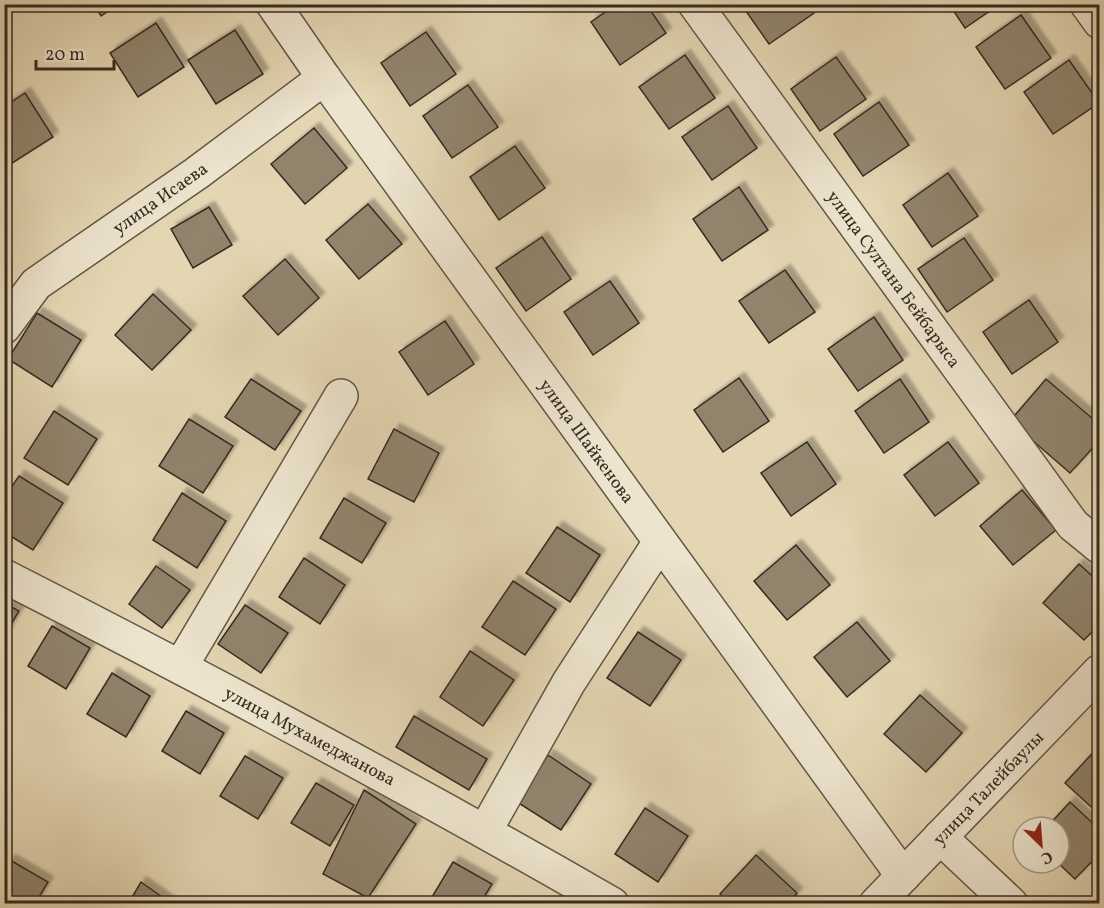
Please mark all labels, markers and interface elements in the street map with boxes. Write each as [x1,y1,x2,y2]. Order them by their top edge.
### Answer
scale bar [36,33,114,71]
text: 20 m [45,43,85,68]
street label: улица Исаева [108,157,213,241]
street label: улица Султана Бейбарыса [820,186,966,374]
street label: улица Шайкенова [532,375,640,509]
street label: улица Мухамеджанова [219,682,399,793]
street label: улица Талейбаулы [928,726,1050,852]
north arrow [1011,815,1071,875]
text: С [1037,845,1056,869]

